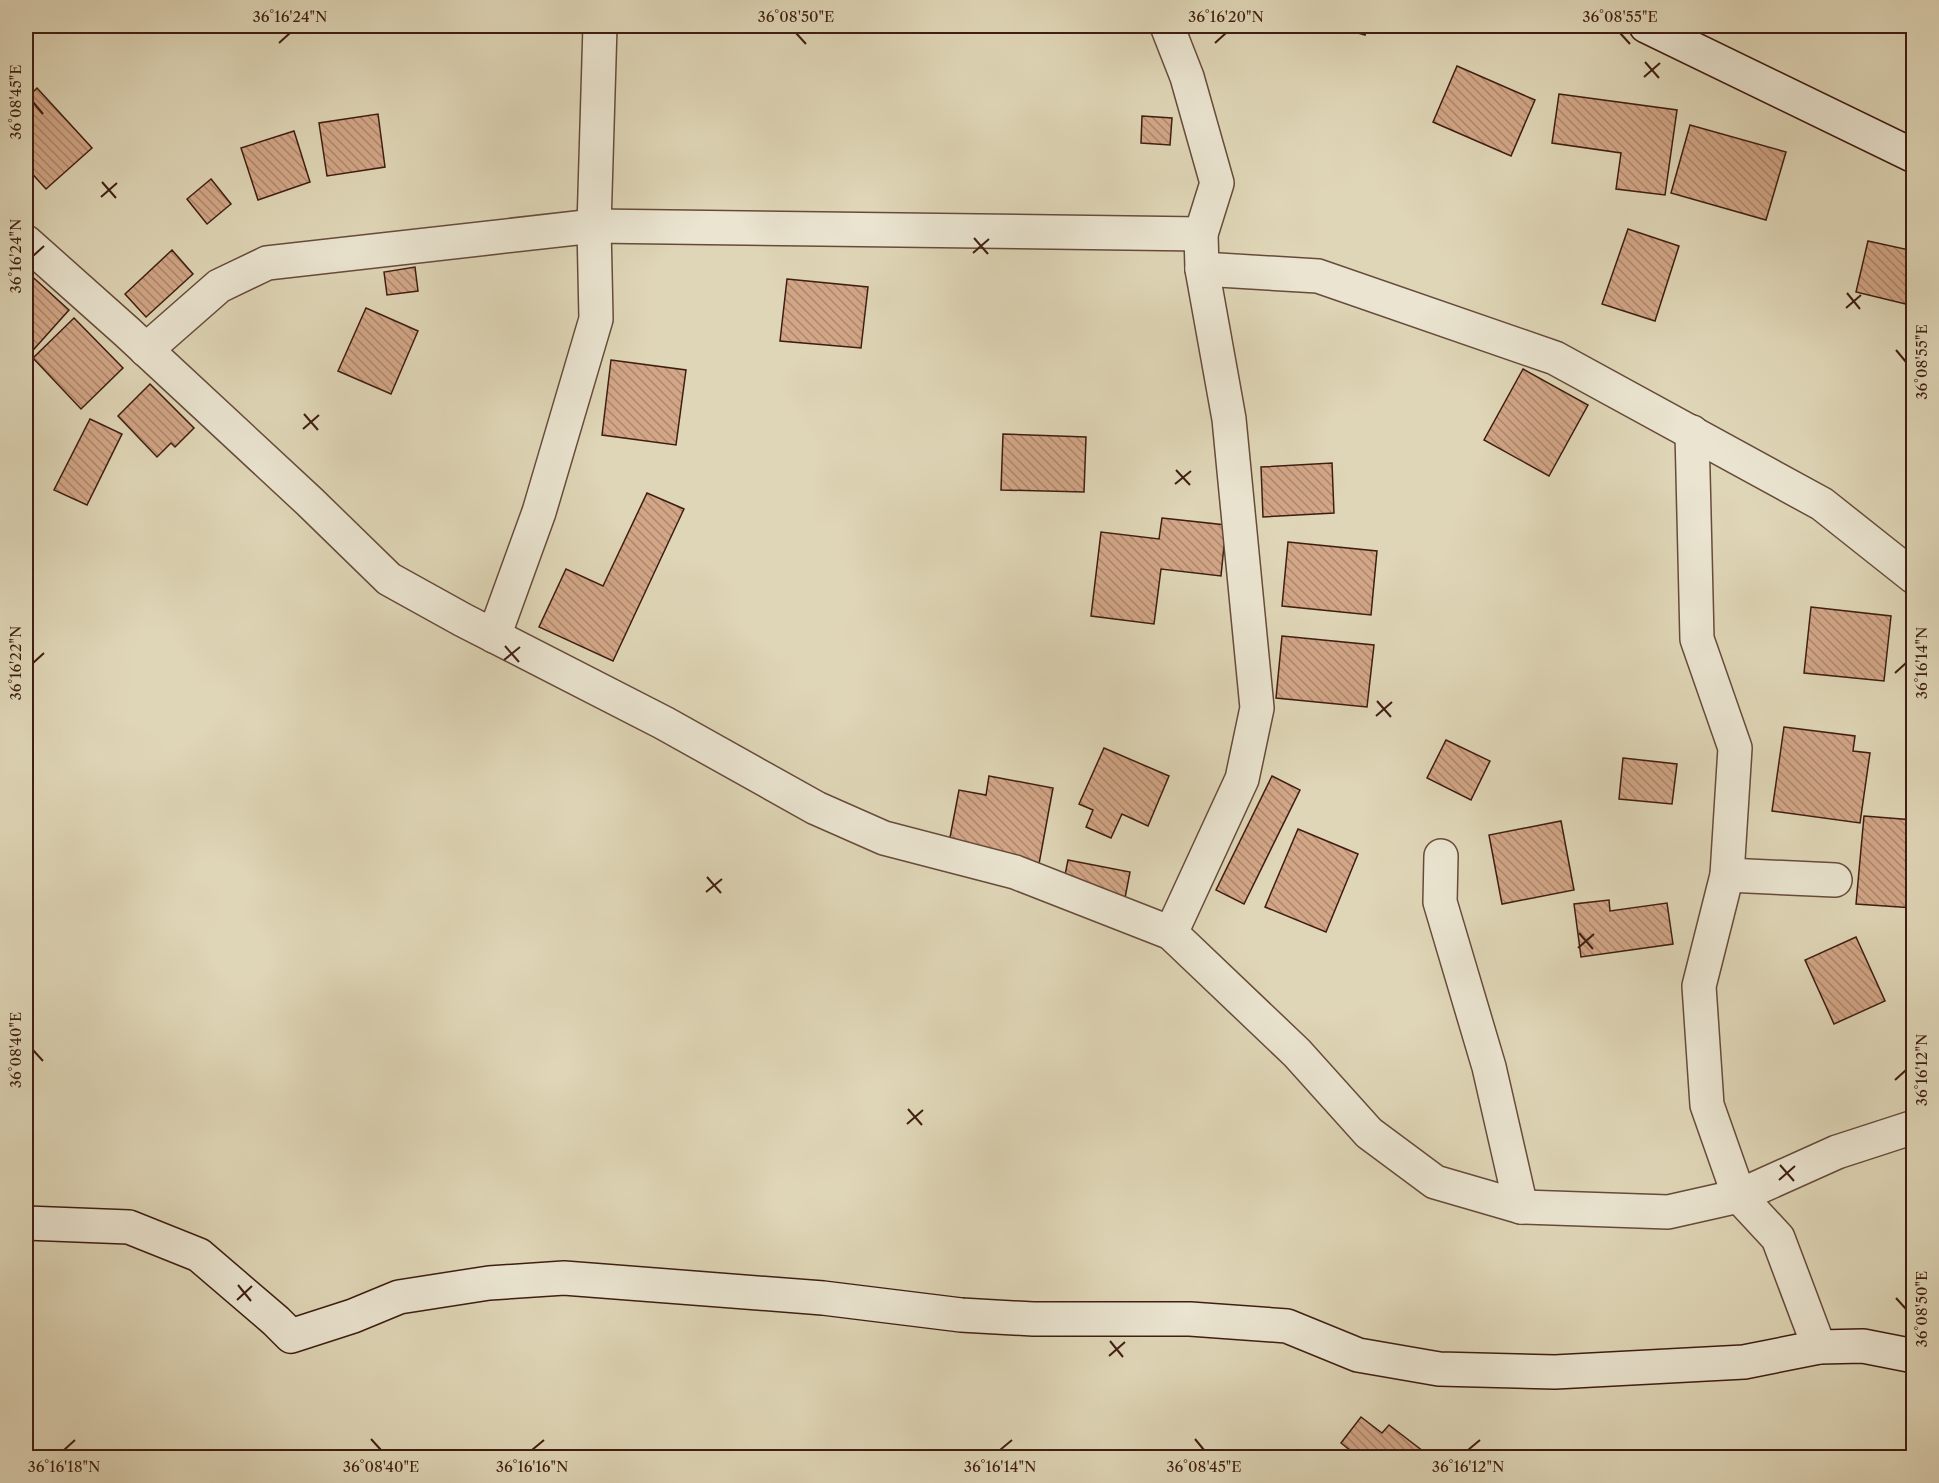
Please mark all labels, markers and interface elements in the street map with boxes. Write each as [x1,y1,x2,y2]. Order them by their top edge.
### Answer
text: 36°16'24"N [253,7,327,26]
text: 36°08'50"E [758,7,834,26]
text: 36°16'20"N [1188,7,1264,26]
text: 36°08'55"E [1582,7,1658,26]
text: 36°08'45"E [6,64,25,140]
text: 36°16'24"N [6,219,25,293]
text: 36°08'55"E [1912,324,1931,400]
text: 36°16'22"N [6,626,25,700]
text: 36°16'14"N [1912,627,1931,699]
text: 36°08'40"E [6,1012,25,1088]
text: 36°16'12"N [1912,1034,1931,1106]
text: 36°08'50"E [1912,1271,1931,1347]
text: 36°16'18"N [28,1457,100,1476]
text: 36°08'40"E [343,1457,419,1476]
text: 36°16'16"N [496,1457,568,1476]
text: 36°16'14"N [964,1457,1036,1476]
text: 36°08'45"E [1166,1457,1242,1476]
text: 36°16'12"N [1432,1457,1504,1476]

